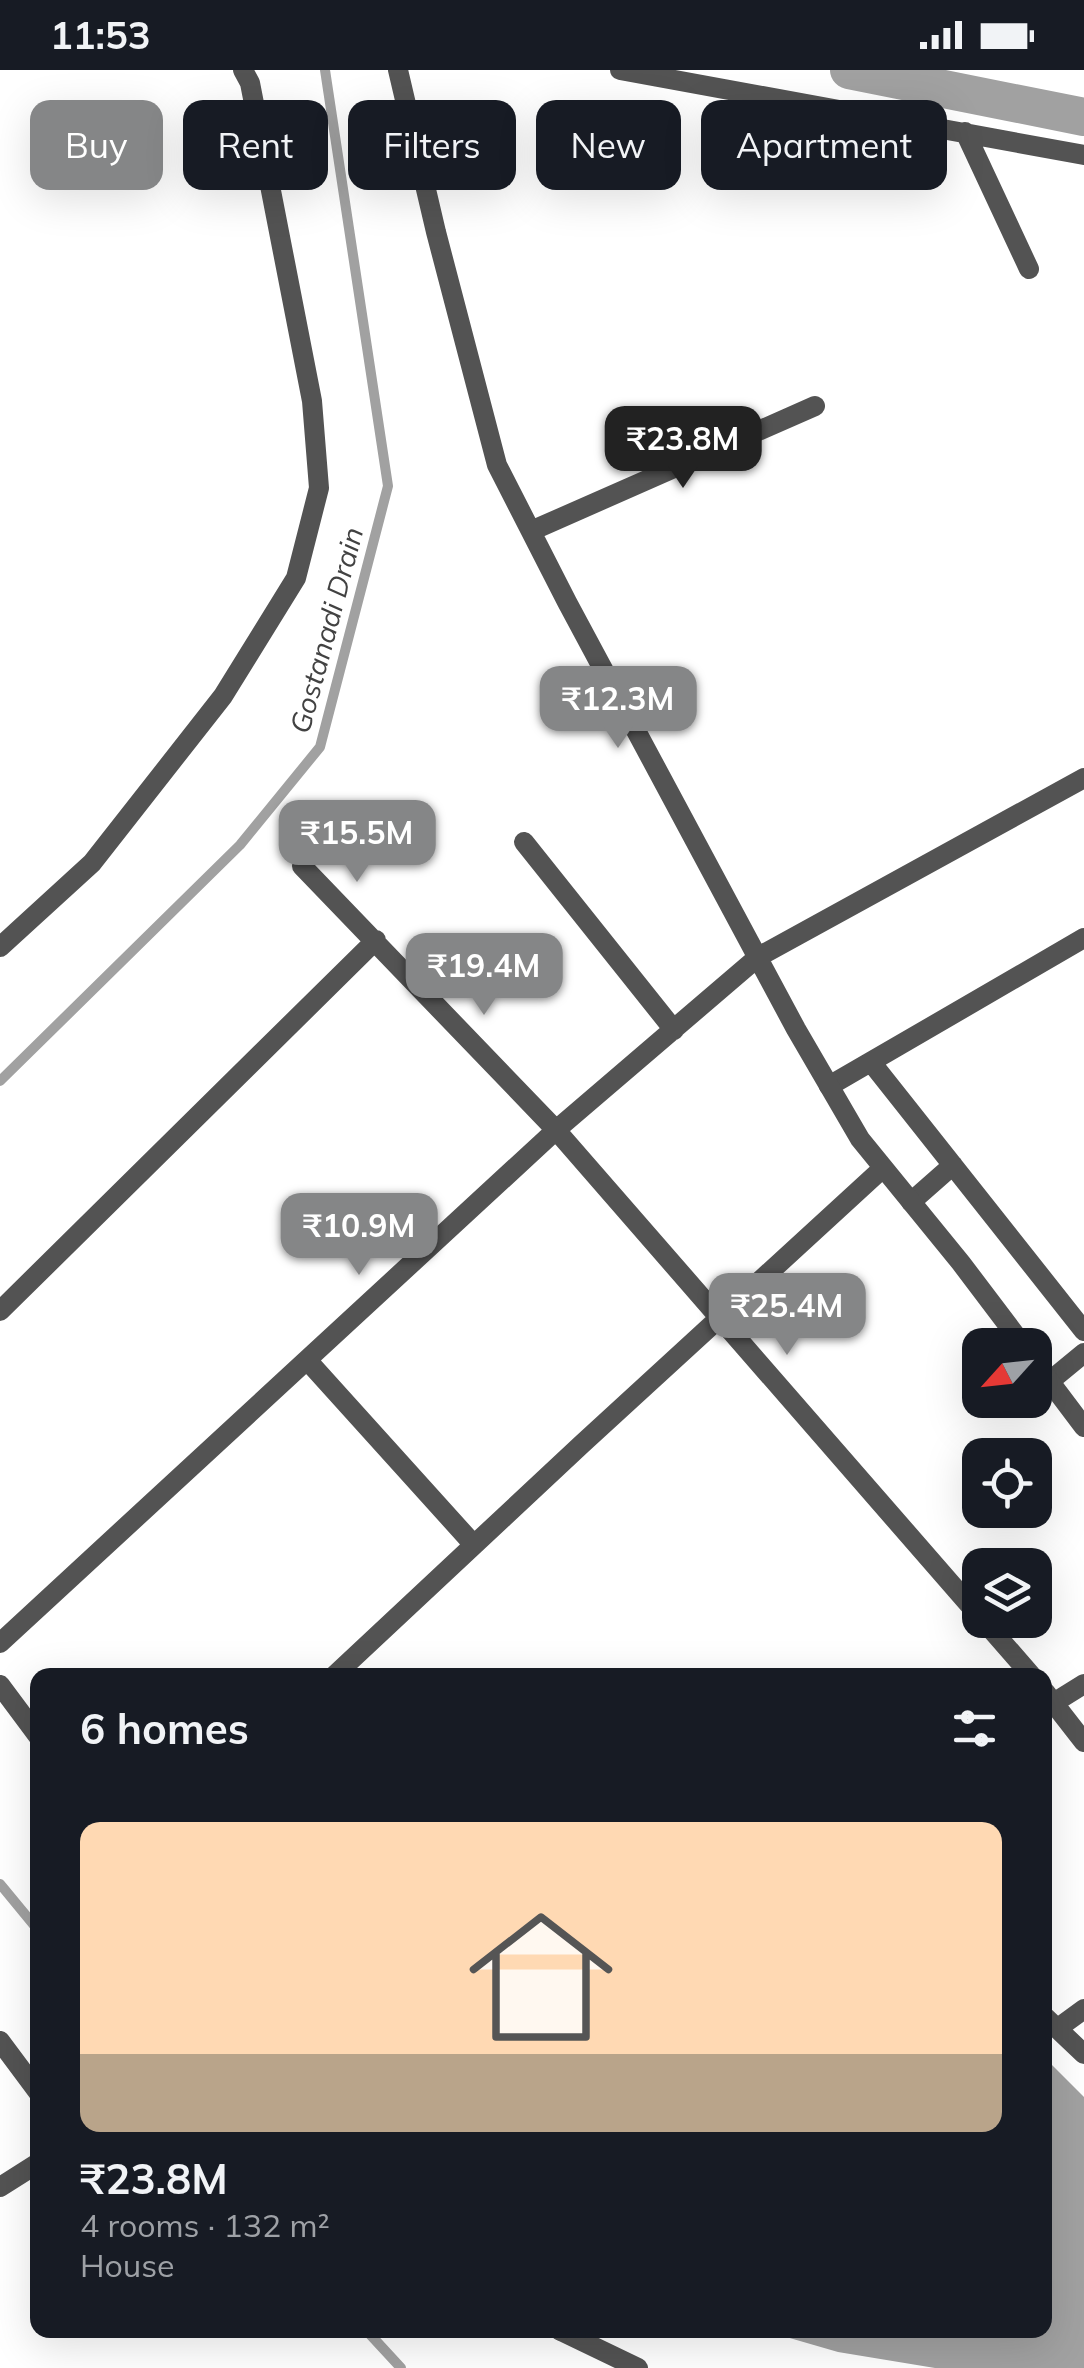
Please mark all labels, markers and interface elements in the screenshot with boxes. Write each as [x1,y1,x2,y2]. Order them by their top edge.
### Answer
text: 11:53 [50,11,151,59]
chip: Buy [30,100,163,190]
chip: Rent [183,100,328,190]
chip: Filters [348,100,516,190]
chip: New [536,100,681,190]
chip: Apartment [701,100,947,190]
pin: ₹23.8M [602,406,764,491]
text: ₹23.8M [627,418,739,458]
water label: Gostanadi Drain [282,523,370,737]
pin: ₹12.3M [537,666,699,751]
text: ₹12.3M [562,678,674,718]
pin: ₹15.5M [276,800,438,885]
text: ₹15.5M [301,812,413,852]
pin: ₹19.4M [403,933,565,1018]
text: ₹19.4M [428,945,540,985]
pin: ₹10.9M [278,1193,440,1278]
text: ₹10.9M [303,1205,415,1245]
pin: ₹25.4M [706,1273,868,1358]
text: ₹25.4M [731,1285,843,1325]
north arrow [962,1328,1052,1418]
map controls [962,1328,1052,1638]
button: locate [962,1438,1052,1528]
button: layers [962,1548,1052,1638]
icon: filters [947,1701,1002,1756]
text: 6 homes [80,1702,249,1755]
icon: home [451,1887,631,2067]
text: ₹23.8M [80,2152,228,2205]
text: 4 rooms · 132 m² [80,2205,330,2245]
text: House [80,2245,175,2285]

